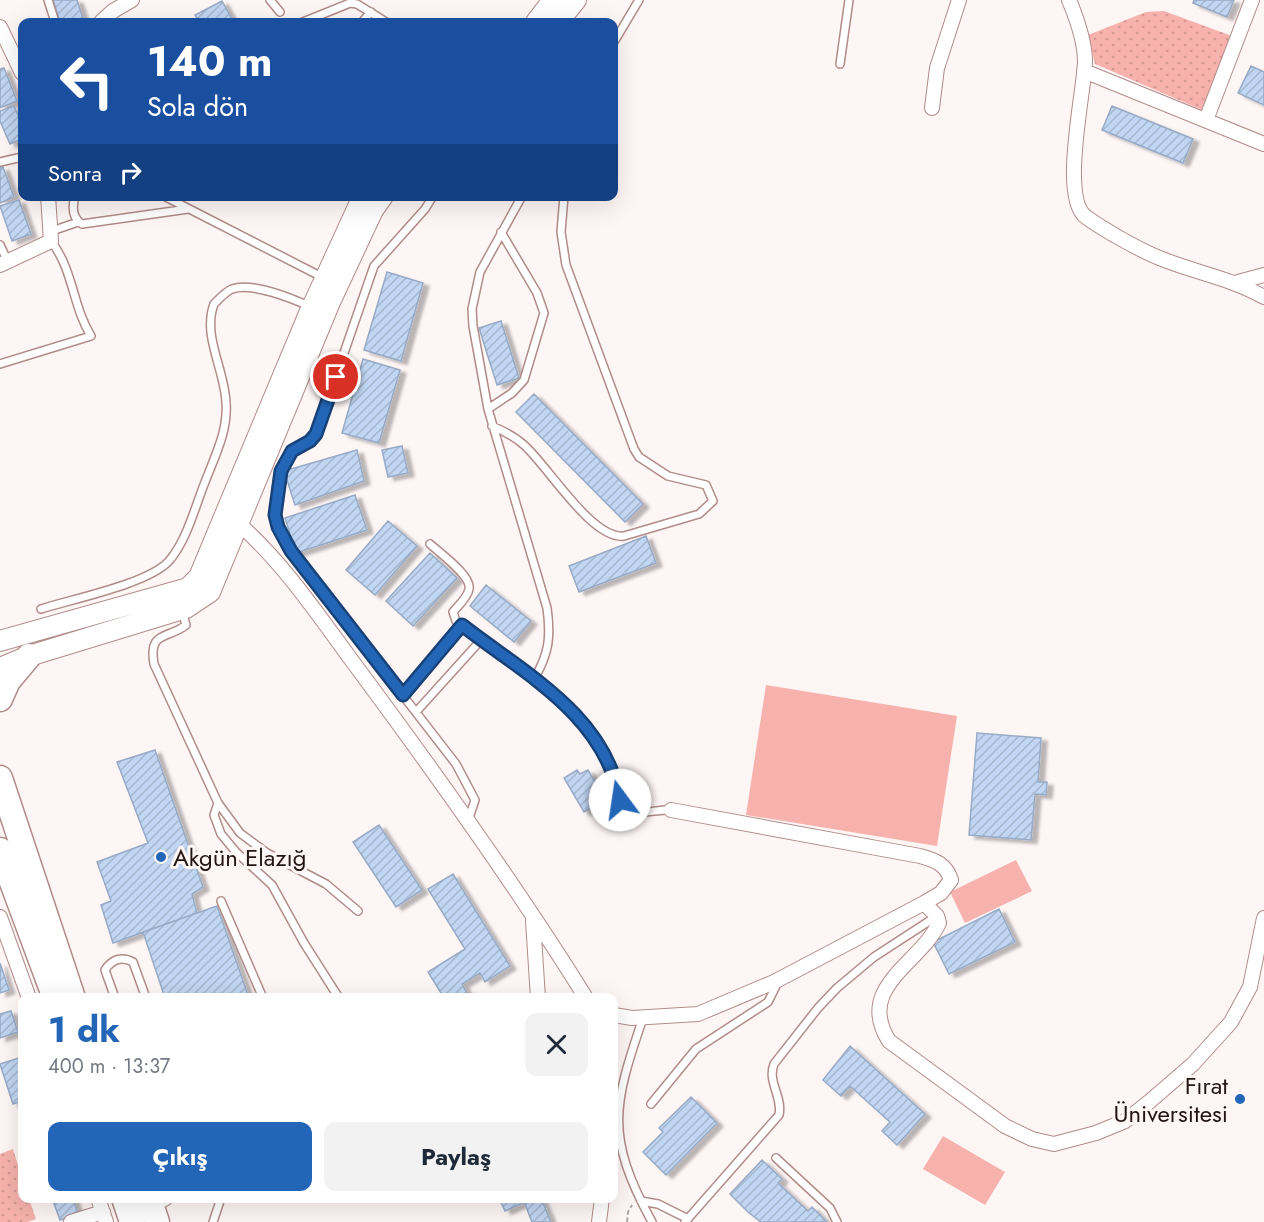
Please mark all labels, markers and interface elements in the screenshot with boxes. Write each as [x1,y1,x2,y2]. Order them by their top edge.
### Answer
text: 140 m [147,31,273,92]
icon: left [48,42,126,120]
text: Sola dön [147,87,248,126]
icon: right [114,156,147,189]
text: Sonra [48,157,102,189]
pin [310,351,361,402]
icon: arrive [319,360,352,393]
position arrow [588,768,652,832]
place label: Akgün Elazığ [173,840,306,875]
marker: Akgün Elazığ [154,850,168,864]
text: 1 dk [48,1003,120,1055]
button: close [525,1013,588,1076]
text: 400 m · 13:37 [48,1052,170,1081]
place label: Fırat Üniversitesi [1113,1068,1228,1131]
marker: Fırat Üniversitesi [1233,1092,1247,1106]
button: Çıkış [48,1122,312,1191]
button: Paylaş [324,1122,588,1191]

